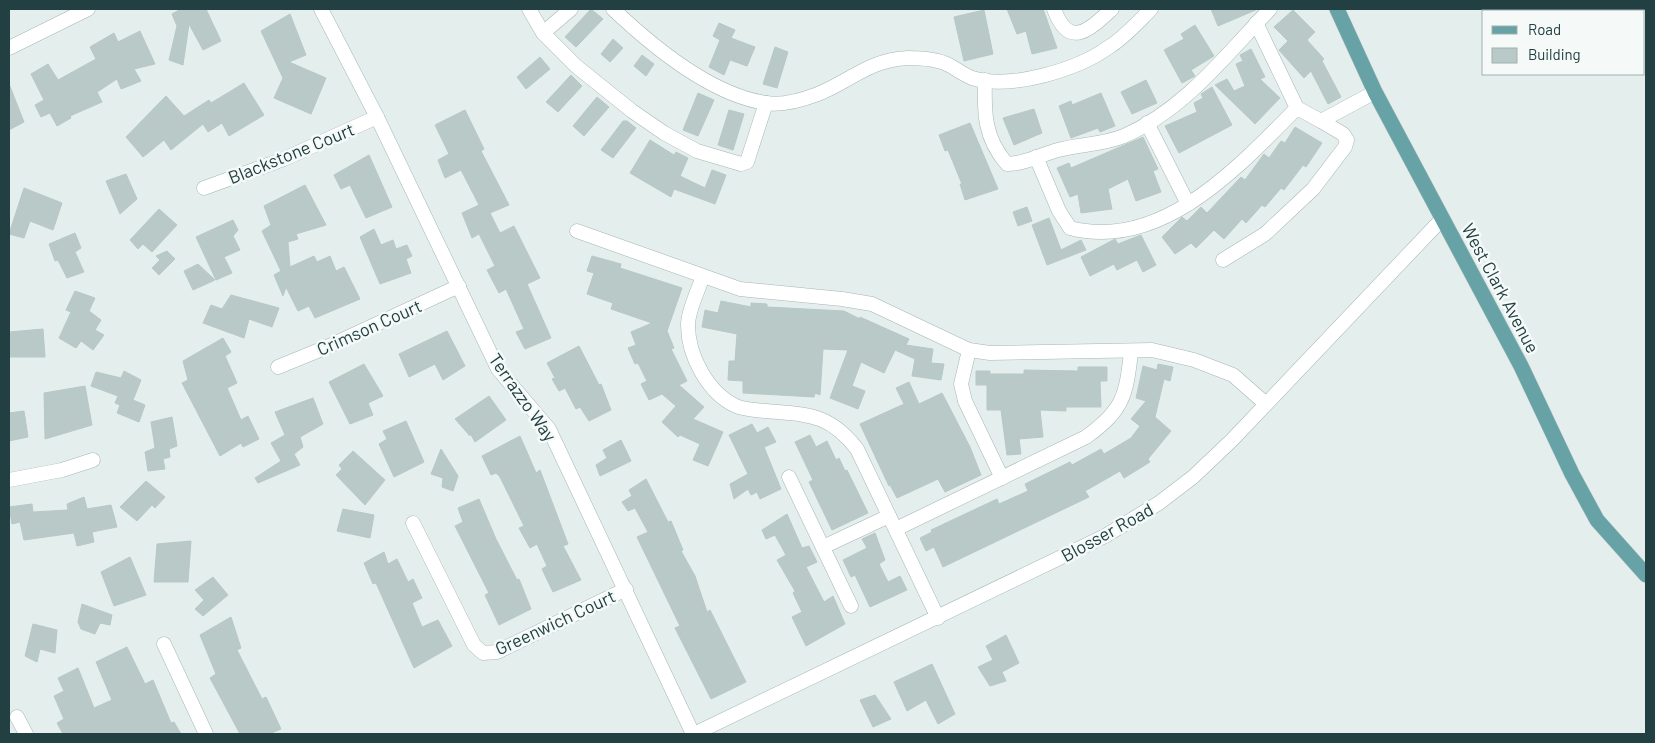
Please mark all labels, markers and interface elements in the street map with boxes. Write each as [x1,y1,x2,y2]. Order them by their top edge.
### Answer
legend [1482,10,1645,75]
text: Road [1528,20,1561,38]
text: Building [1528,45,1581,63]
street label: Blackstone Court [225,118,357,188]
street label: West Clark Avenue [1458,219,1544,357]
street label: Crimson Court [313,294,425,360]
street label: Terrazzo Way [485,349,561,445]
street label: Blosser Road [1057,498,1157,566]
street label: Greenwich Court [491,585,619,659]

